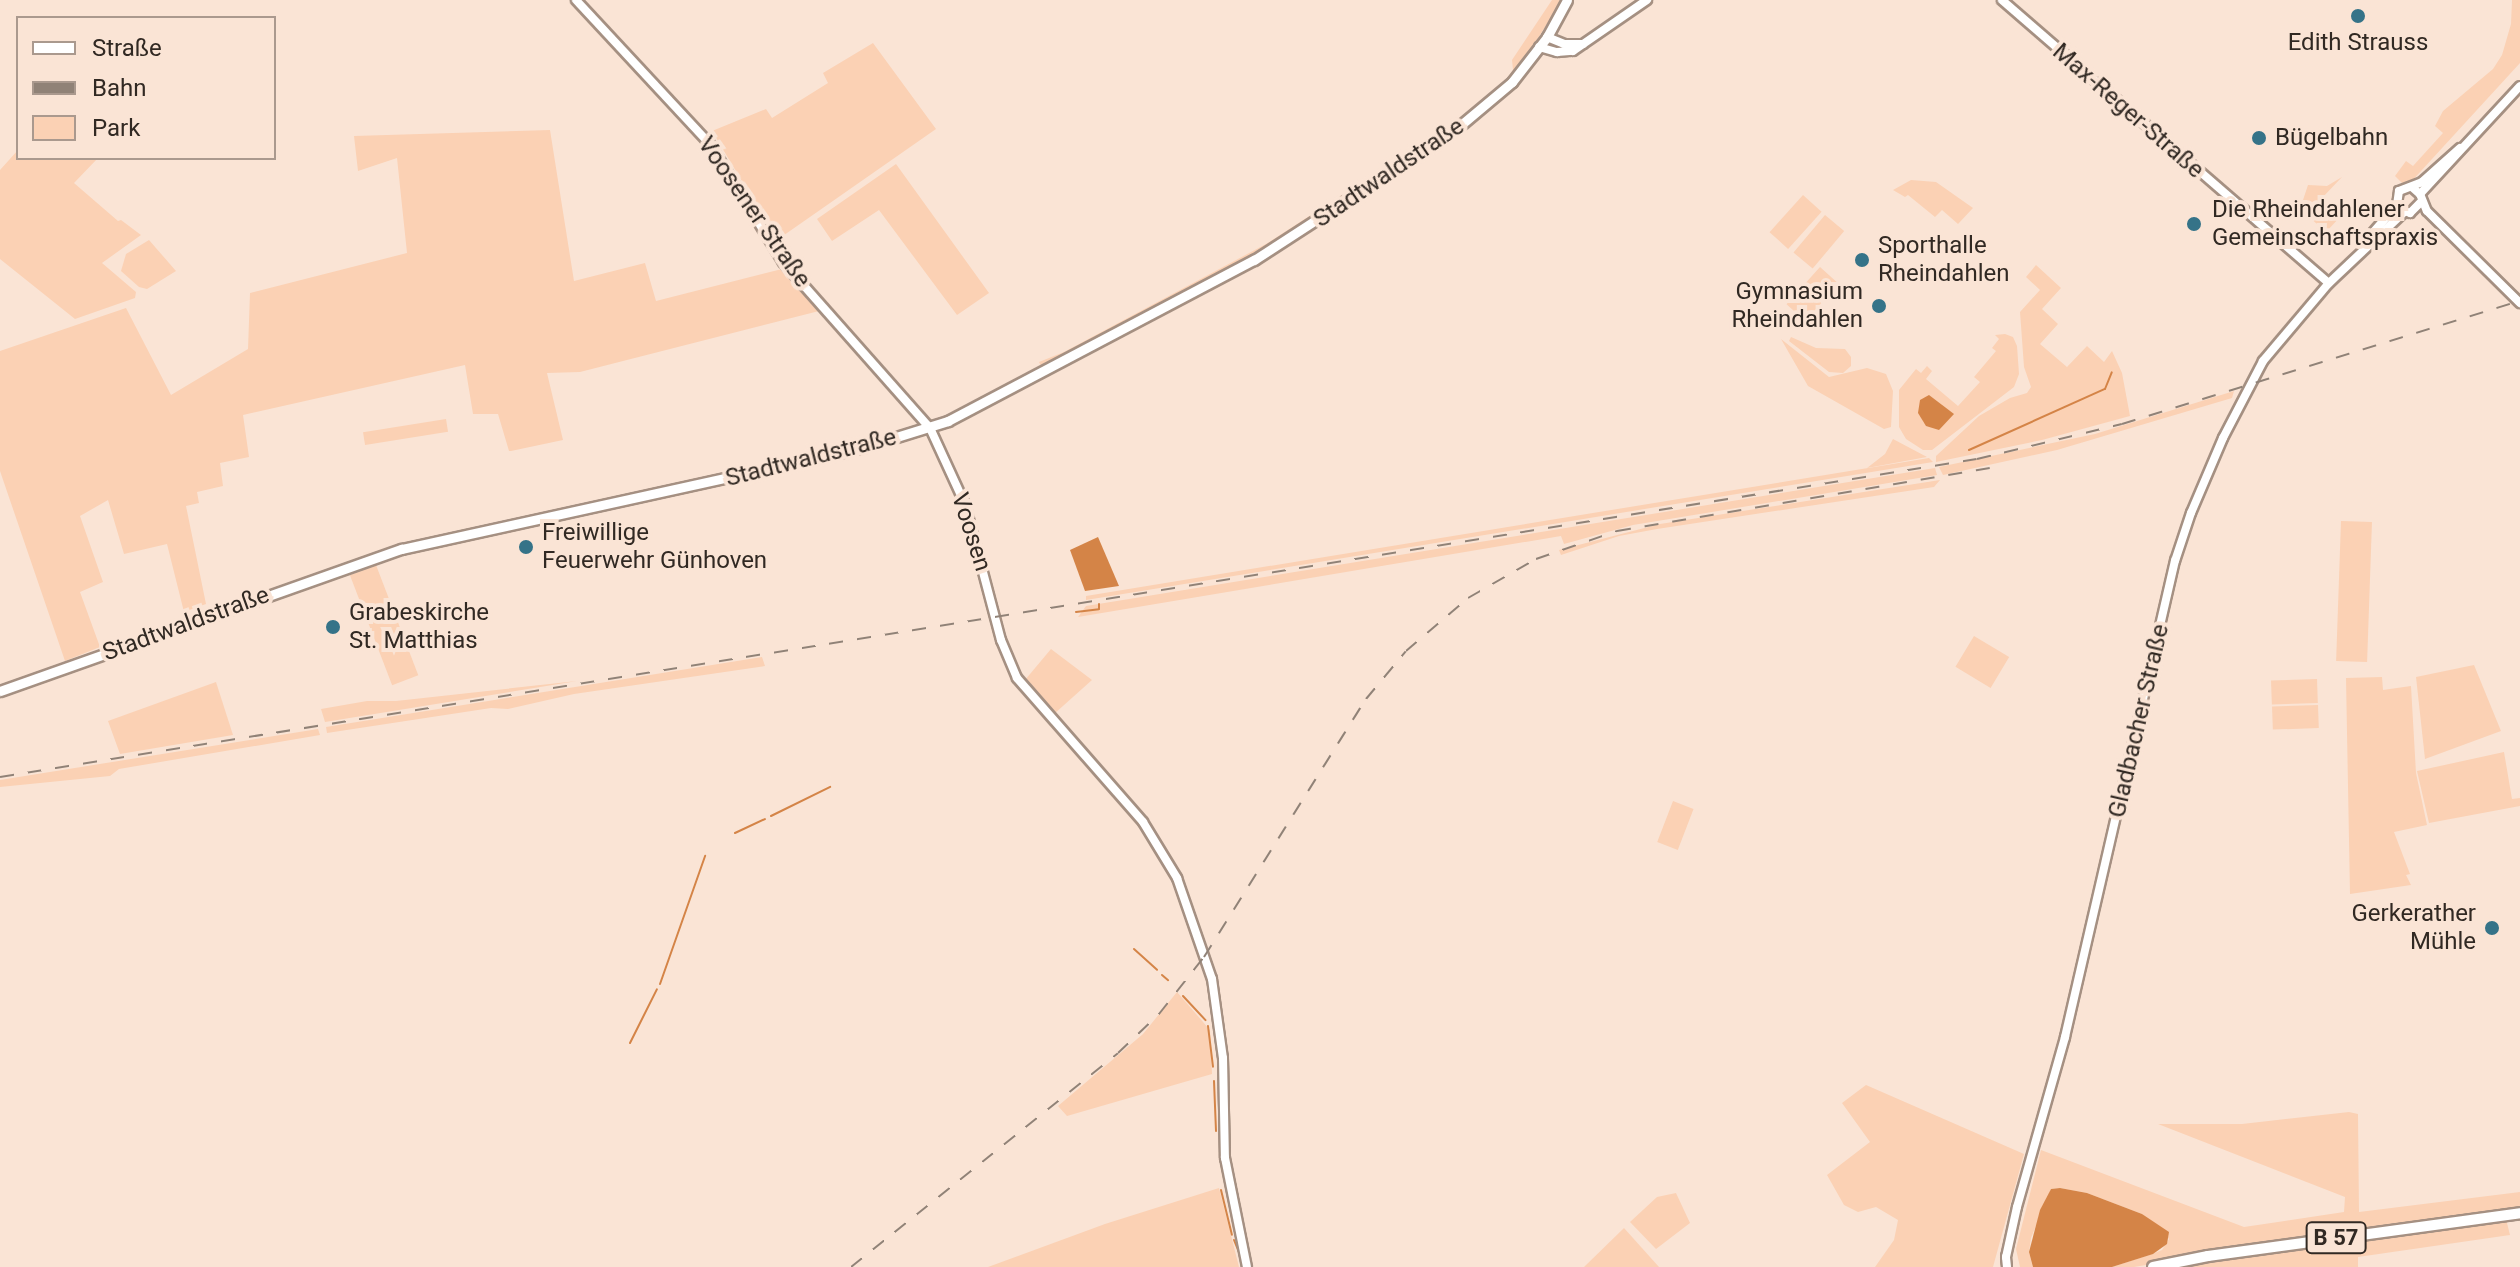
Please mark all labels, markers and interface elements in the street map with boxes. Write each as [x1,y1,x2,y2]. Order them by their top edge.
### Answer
marker: Edith Strauss [2349,7,2367,25]
legend [16,16,276,160]
place label: Edith Strauss [2288,29,2428,57]
text: Straße [92,34,162,62]
street label: Max-Reger-Straße [2047,38,2209,184]
text: Bahn [92,74,146,102]
street label: Stadtwaldstraße [1308,112,1470,234]
text: Park [92,114,140,142]
place label: Bügelbahn [2275,124,2388,152]
marker: Bügelbahn [2250,129,2268,147]
street label: Voosener Straße [691,131,817,293]
place label: Die Rheindahlener Gemeinschaftspraxis [2212,196,2438,252]
marker: Die Rheindahlener Gemeinschaftspraxis [2183,213,2205,235]
place label: Sporthalle Rheindahlen [1878,232,2009,288]
marker: Sporthalle Rheindahlen [1853,251,1871,269]
place label: Gymnasium Rheindahlen [1732,278,1863,334]
marker: Gymnasium Rheindahlen [1870,297,1888,315]
street label: Stadtwaldstraße [723,423,899,493]
street label: Voosen [945,489,997,575]
place label: Freiwillige Feuerwehr Günhoven [542,519,767,575]
marker: Freiwillige Feuerwehr Günhoven [517,538,535,556]
street label: Stadtwaldstraße [99,581,273,667]
place label: Grabeskirche St. Matthias [349,599,489,655]
marker: Grabeskirche St. Matthias [324,618,342,636]
street label: Gladbacher Straße [2103,621,2175,821]
place label: Gerkerather Mühle [2351,900,2476,956]
marker: Gerkerather Mühle [2483,919,2501,937]
road number: B 57 [2304,1220,2368,1256]

